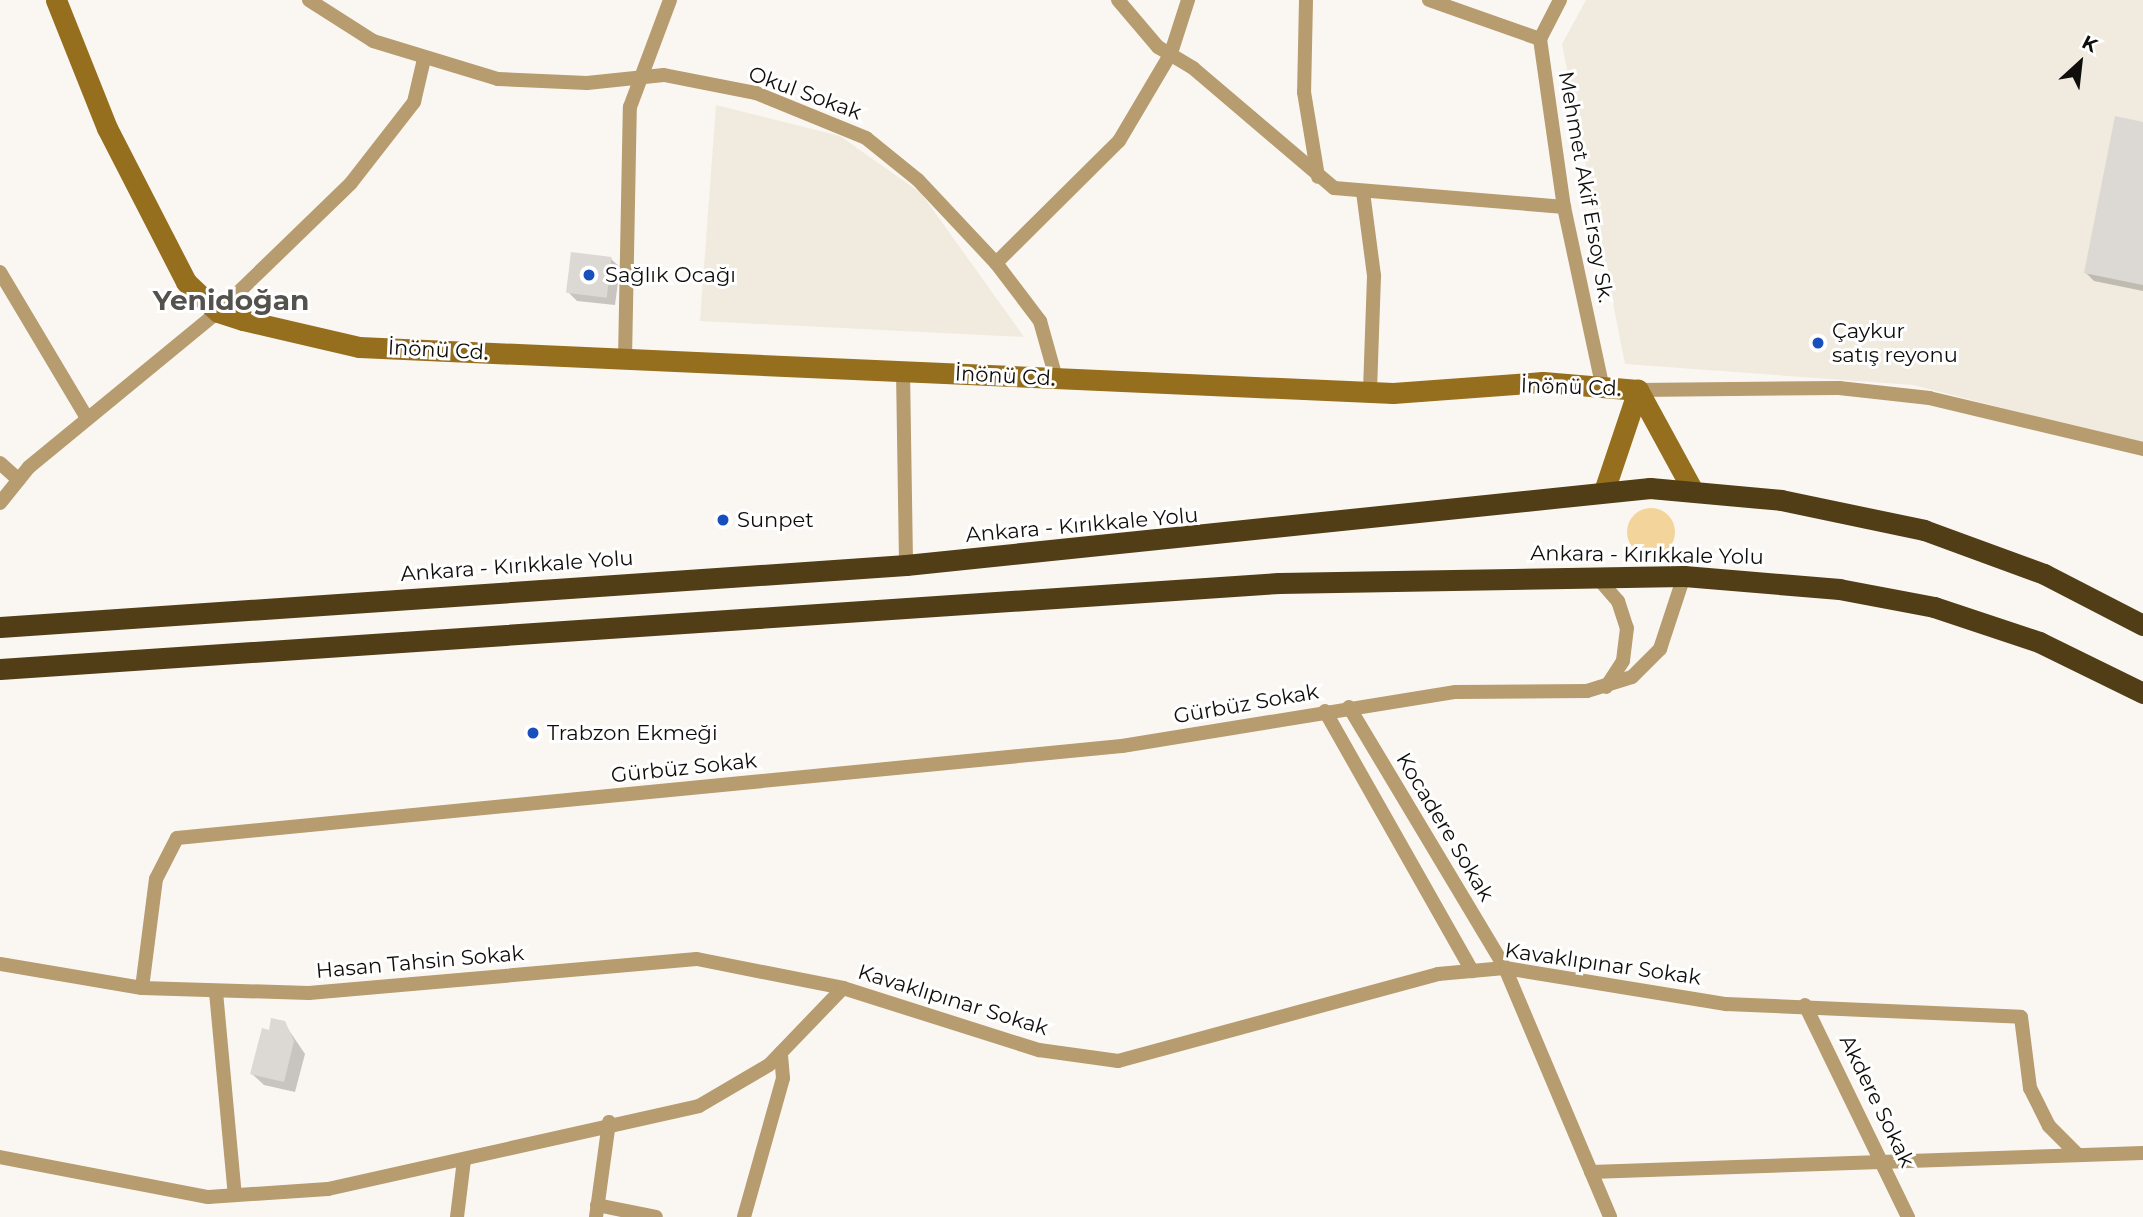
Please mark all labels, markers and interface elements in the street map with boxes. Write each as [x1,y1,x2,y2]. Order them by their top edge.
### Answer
north arrow [2045,28,2115,98]
text: K [2078,30,2101,57]
street label: Okul Sokak [745,61,865,125]
street label: Mehmet Akif Ersoy Sk. [1553,69,1619,305]
place label: Sağlık Ocağı [605,262,736,288]
marker: Sağlık Ocağı [579,265,599,285]
district label: Yenidoğan [153,283,309,317]
place label: Çaykur satış reyonu [1832,318,1958,368]
street label: İnönü Cd. [387,335,489,365]
marker: Çaykur satış reyonu [1810,335,1826,351]
street label: İnönü Cd. [954,361,1056,391]
street label: İnönü Cd. [1520,373,1622,401]
street label: Ankara - Kırıkkale Yolu [965,502,1199,548]
place label: Sunpet [737,507,814,533]
marker: Sunpet [715,512,731,528]
street label: Ankara - Kırıkkale Yolu [1530,540,1764,570]
street label: Ankara - Kırıkkale Yolu [400,545,634,587]
street label: Gürbüz Sokak [1172,679,1320,729]
place label: Trabzon Ekmeği [547,720,718,746]
marker: Trabzon Ekmeği [525,725,541,741]
street label: Gürbüz Sokak [610,748,758,788]
street label: Kocadere Sokak [1391,748,1499,906]
street label: Kavaklıpınar Sokak [1503,938,1703,990]
street label: Hasan Tahsin Sokak [315,940,525,984]
street label: Kavaklıpınar Sokak [855,959,1051,1041]
street label: Akdere Sokak [1834,1031,1920,1171]

